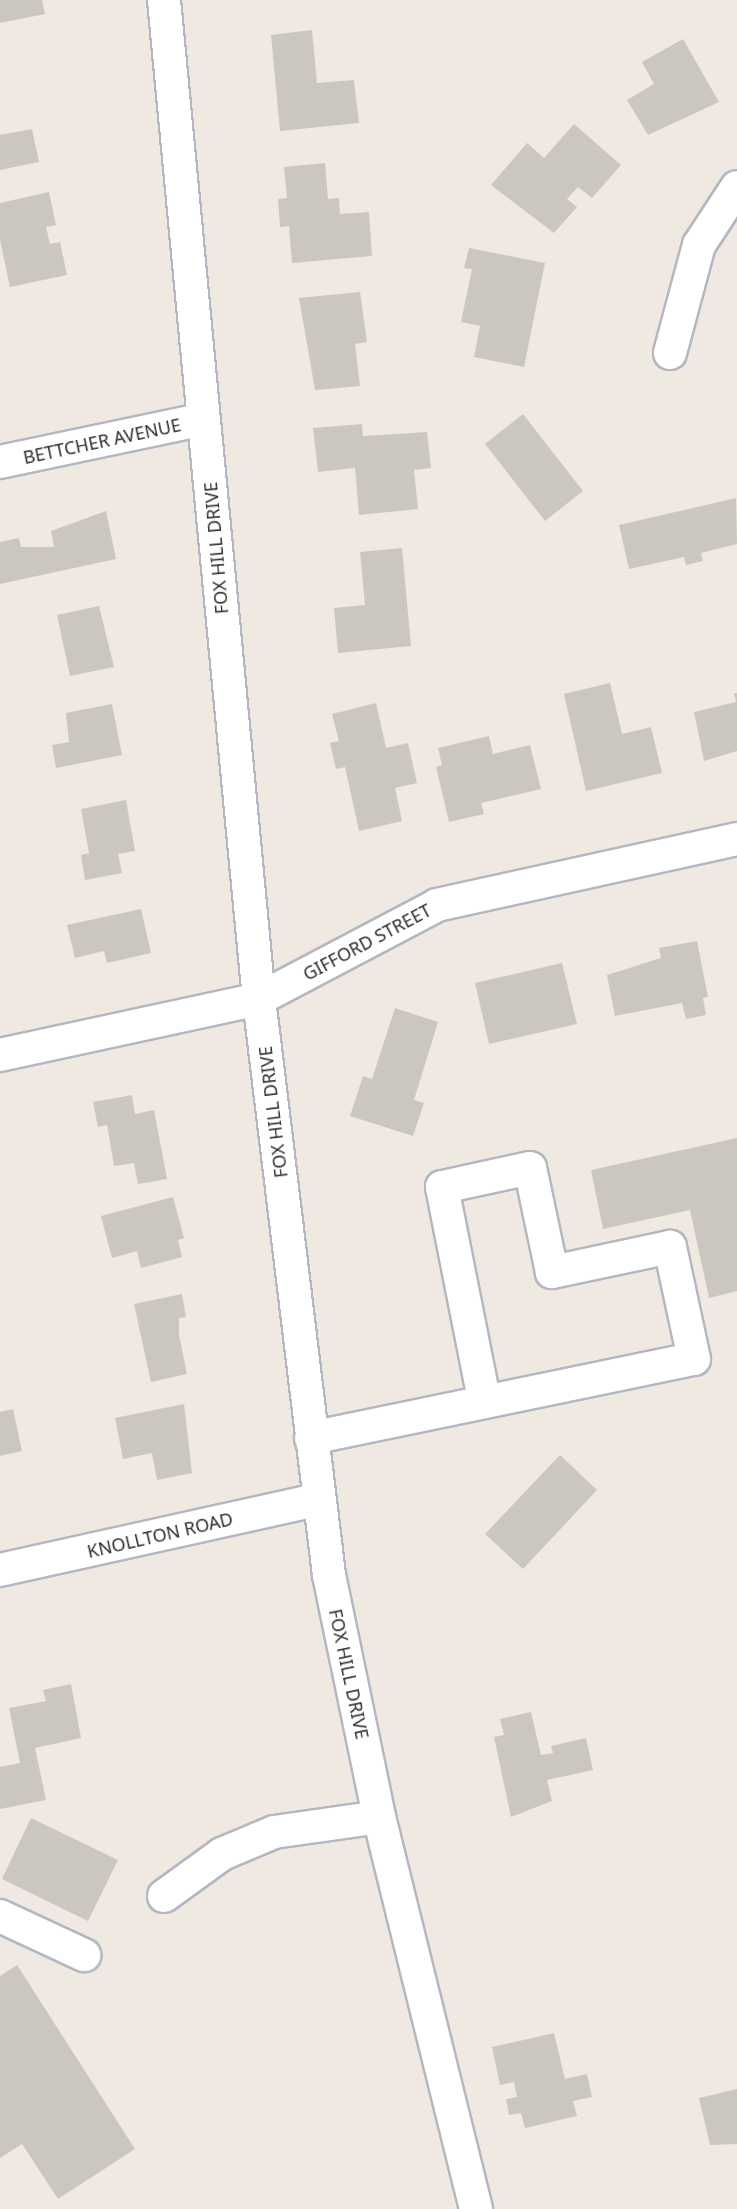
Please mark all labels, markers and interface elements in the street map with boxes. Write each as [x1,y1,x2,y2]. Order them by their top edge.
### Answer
street label: BETTCHER AVENUE [21,414,183,468]
street label: FOX HILL DRIVE [199,481,233,615]
street label: GIFFORD STREET [299,899,435,985]
street label: FOX HILL DRIVE [254,1045,292,1179]
street label: KNOLLTON ROAD [85,1508,235,1562]
street label: FOX HILL DRIVE [325,1607,373,1741]

